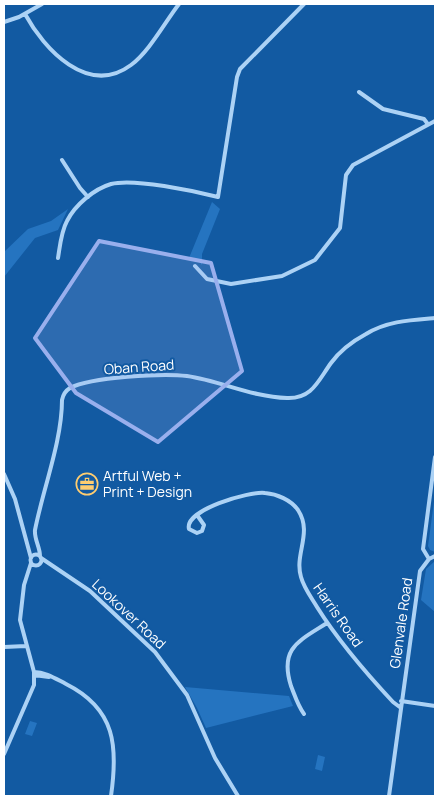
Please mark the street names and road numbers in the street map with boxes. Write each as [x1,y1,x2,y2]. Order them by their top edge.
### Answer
street label: Oban Road [103,355,175,378]
street label: Lookover Road [88,574,170,653]
street label: Glenvale Road [385,576,416,669]
street label: Harris Road [309,579,367,650]

